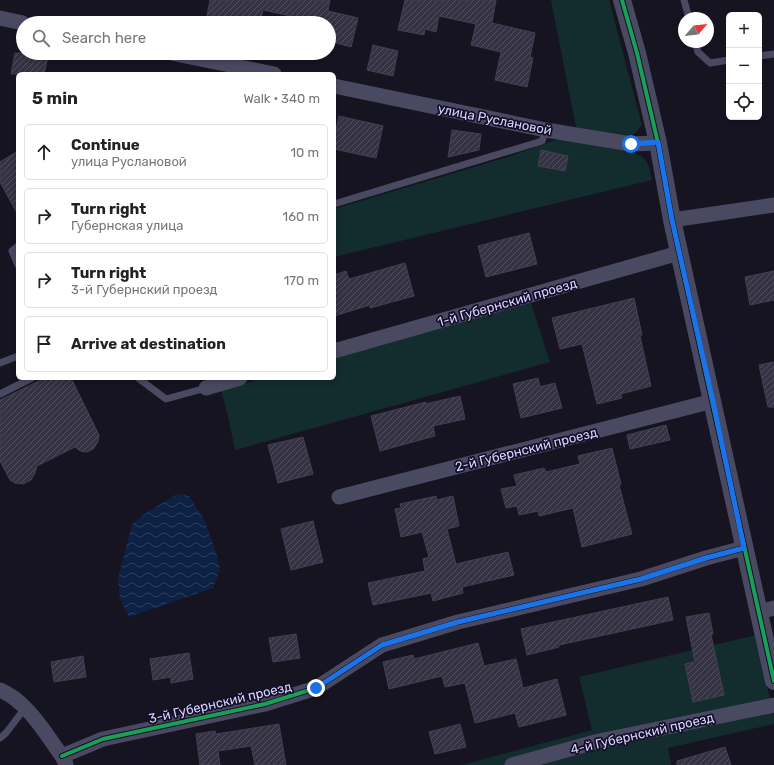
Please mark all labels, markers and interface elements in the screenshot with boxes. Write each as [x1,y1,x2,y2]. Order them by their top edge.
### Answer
north arrow [678,12,714,48]
map controls [726,12,762,120]
button: + [726,12,762,48]
search box [16,16,336,60]
icon: search [30,27,52,49]
text: Search here [62,29,146,47]
button: − [726,48,762,84]
button: locate [726,84,762,120]
text: 5 min [32,88,78,108]
text: Walk · 340 m [243,91,320,106]
street label: улица Руслановой [437,101,553,138]
route start [622,135,640,153]
text: Continue [71,136,140,154]
icon: ahead [33,141,55,163]
text: 10 m [290,145,319,160]
text: улица Руслановой [71,154,187,169]
text: Turn right [71,200,146,218]
icon: right [33,205,55,227]
text: 160 m [283,209,319,224]
text: Губернская улица [71,218,183,233]
text: Turn right [71,264,146,282]
icon: right [33,269,55,291]
text: 170 m [284,273,319,288]
street label: 1-й Губернский проезд [436,275,579,330]
text: 3-й Губернский проезд [71,282,217,297]
icon: arrive [33,333,55,355]
text: Arrive at destination [71,335,226,353]
street label: 2-й Губернский проезд [454,425,599,474]
street label: 3-й Губернский проезд [147,679,293,726]
route end [307,679,325,697]
street label: 4-й Губернский проезд [569,710,715,757]

